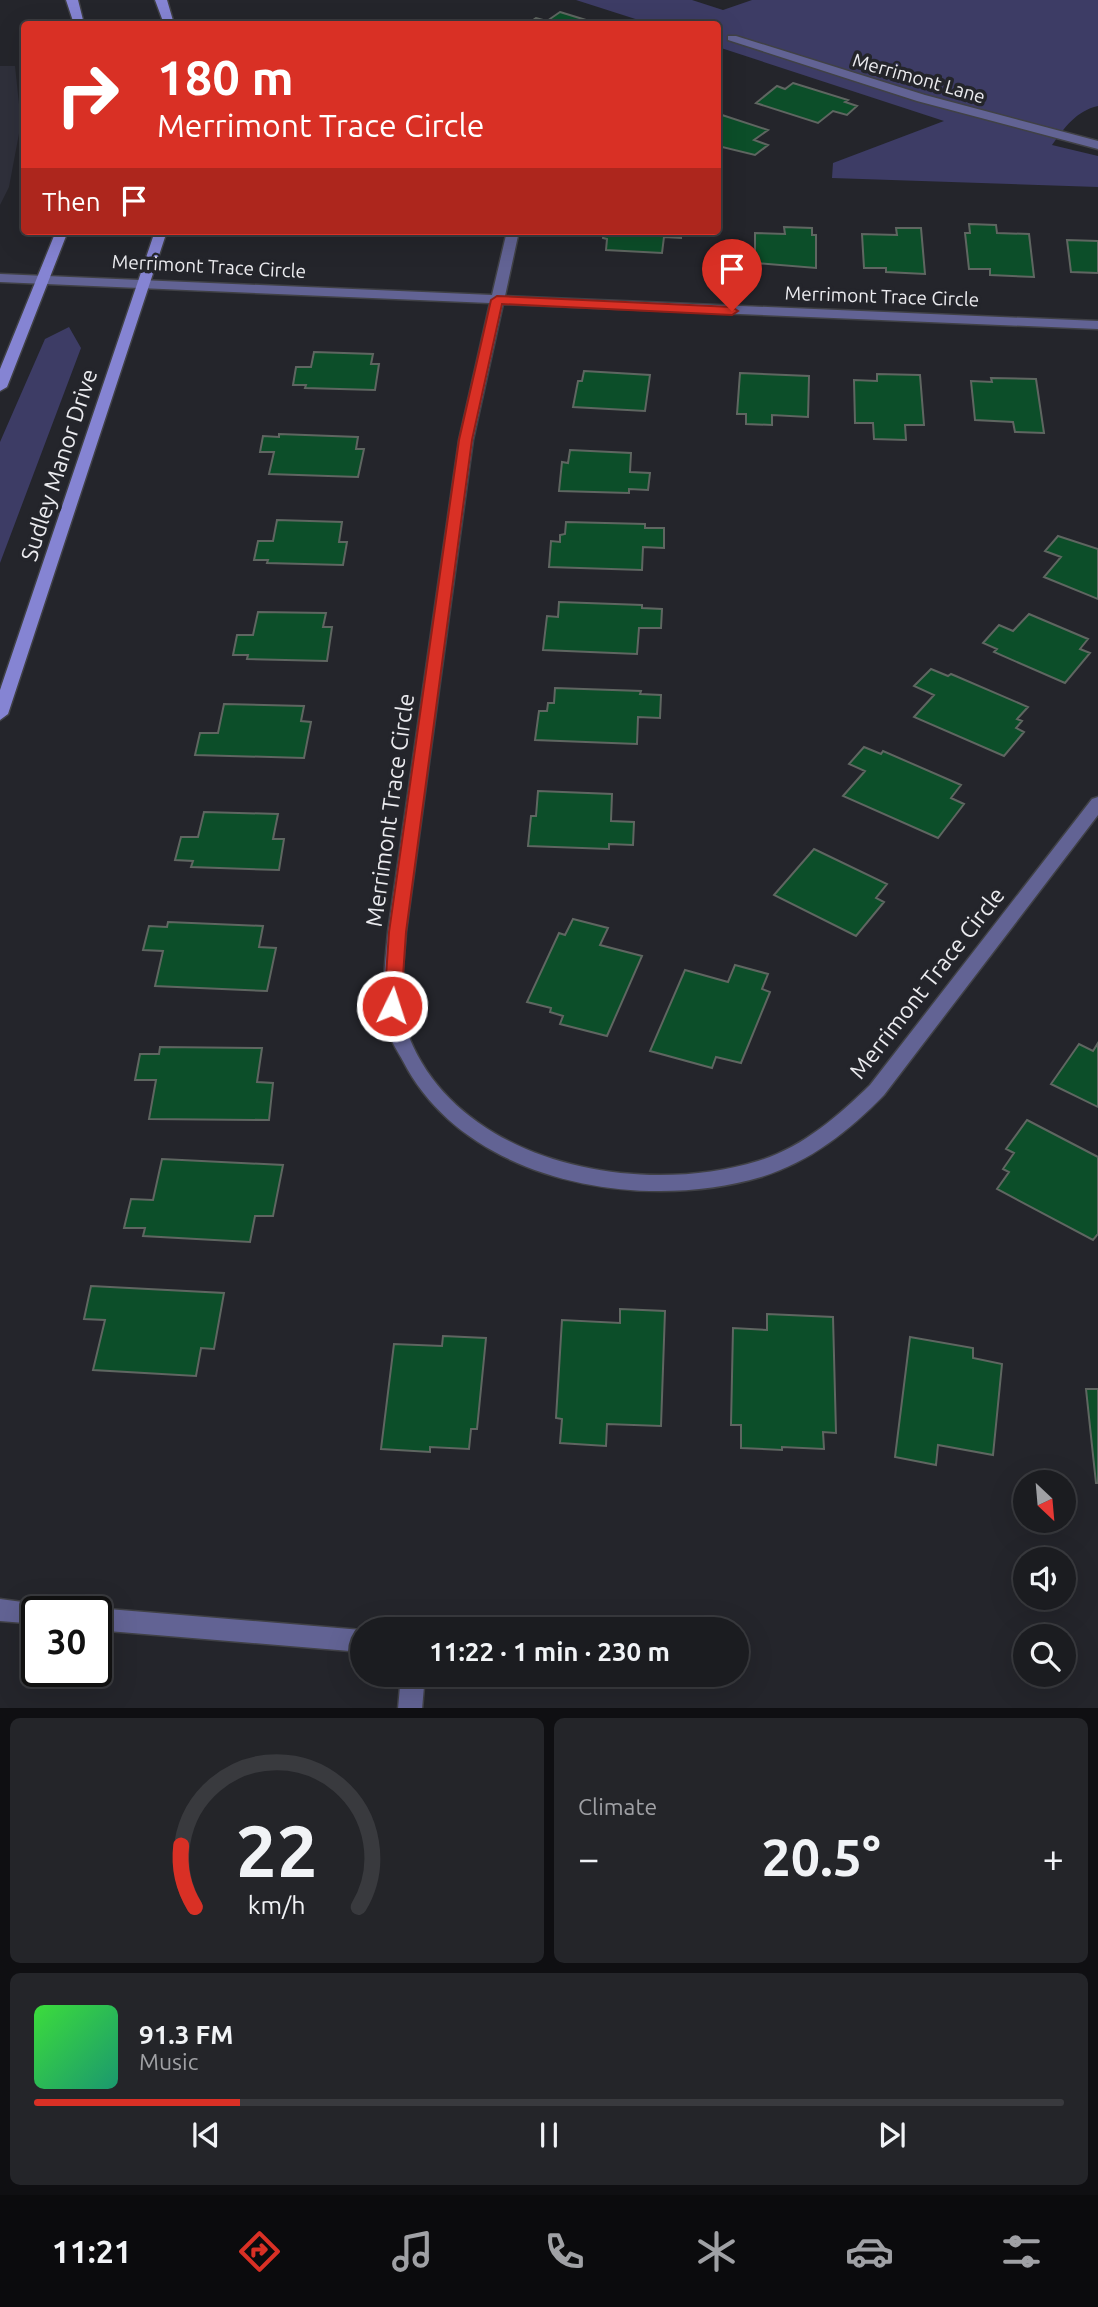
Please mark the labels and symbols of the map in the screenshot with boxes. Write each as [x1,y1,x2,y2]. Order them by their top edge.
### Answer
street label: Merrimont Lane [850,49,988,107]
pin [702,239,762,311]
street label: Merrimont Trace Circle [111,250,307,282]
street label: Merrimont Trace Circle [784,282,980,310]
street label: Sudley Manor Drive [16,366,101,564]
street label: Merrimont Trace Circle [361,692,418,928]
street label: Merrimont Trace Circle [844,882,1009,1083]
position arrow [355,969,429,1043]
north arrow [1013,1470,1076,1533]
speed limit sign: 30 [21,1596,112,1687]

